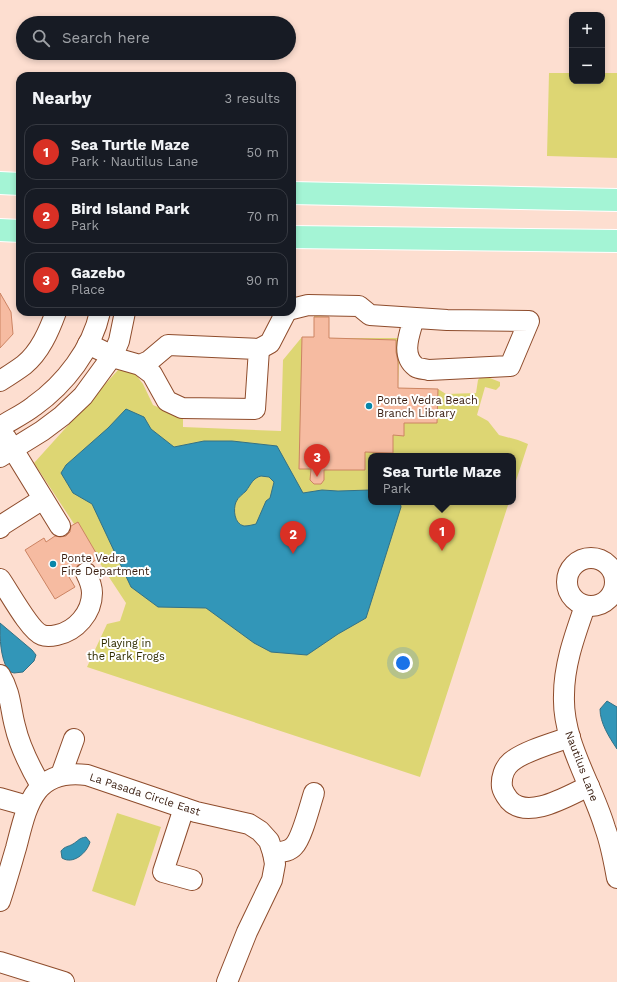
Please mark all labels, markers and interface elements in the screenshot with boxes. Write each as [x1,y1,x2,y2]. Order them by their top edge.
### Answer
map controls [569,12,605,84]
button: + [569,12,605,48]
search box [16,16,296,60]
icon: search [30,27,52,49]
text: Search here [62,29,150,47]
button: − [569,48,605,84]
text: Nearby [32,88,91,108]
text: 3 results [225,91,280,106]
text: Sea Turtle Maze [71,136,189,154]
text: 1 [43,145,49,160]
text: 50 m [247,145,279,160]
text: Park · Nautilus Lane [71,154,198,169]
text: Bird Island Park [71,200,190,218]
text: 2 [42,209,50,224]
text: 70 m [247,209,279,224]
text: Park [71,218,99,233]
text: Gazebo [71,264,125,282]
text: 3 [42,273,50,288]
text: 90 m [246,273,279,288]
text: Place [71,282,105,297]
place label: Ponte Vedra Beach Branch Library [377,394,478,420]
marker: Ponte Vedra Beach Branch Library [364,401,374,411]
pin: 3 [304,444,330,477]
popup [368,453,516,505]
text: Sea Turtle Maze [383,463,501,481]
text: Park [383,481,411,496]
pin: 1 [429,518,455,551]
pin: 2 [280,521,306,554]
place label: Ponte Vedra Fire Department [61,552,150,578]
marker: Ponte Vedra Fire Department [48,559,58,569]
park label: Playing in the Park Frogs [87,637,165,663]
your location [393,653,413,673]
street label: Nautilus Lane [562,729,601,803]
street label: La Pasada Circle East [88,770,202,819]

